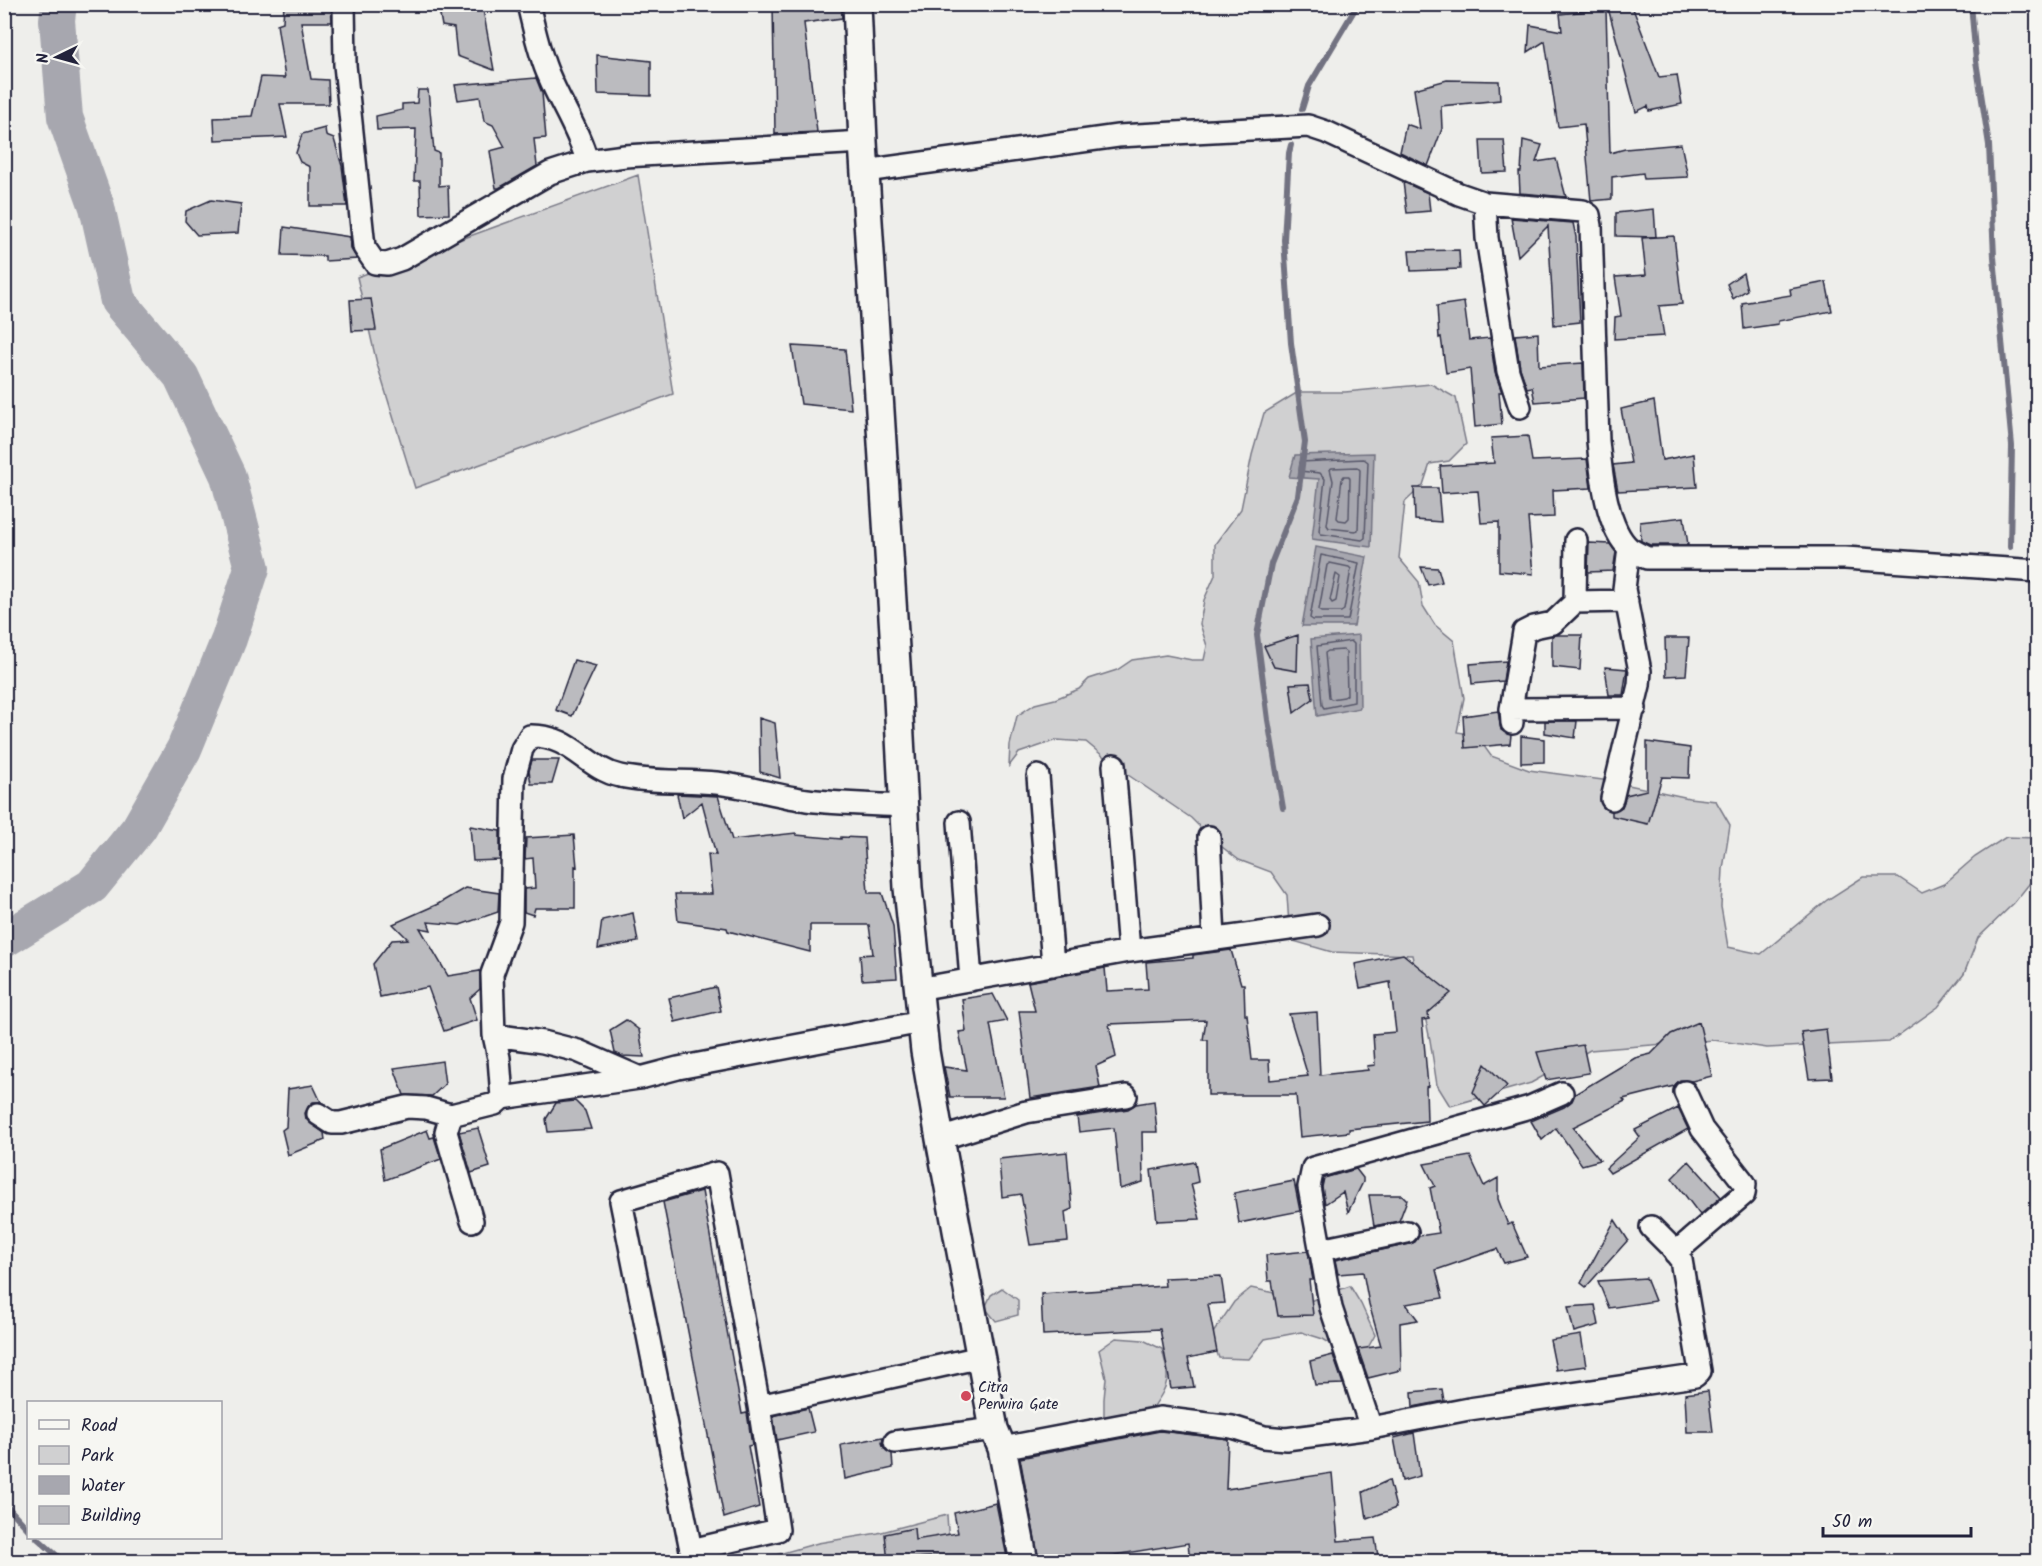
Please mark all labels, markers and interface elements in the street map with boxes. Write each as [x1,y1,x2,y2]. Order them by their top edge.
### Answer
north arrow [27,27,87,87]
text: N [31,52,56,64]
place label: Citra Perwira Gate [978,1376,1059,1417]
marker: Citra Perwira Gate [959,1389,973,1403]
legend [27,1401,222,1539]
text: Road [81,1412,118,1441]
text: Park [81,1442,114,1471]
text: Water [81,1472,126,1501]
scale bar [1823,1500,1972,1538]
text: Building [81,1502,141,1531]
text: 50 m [1832,1508,1872,1537]

